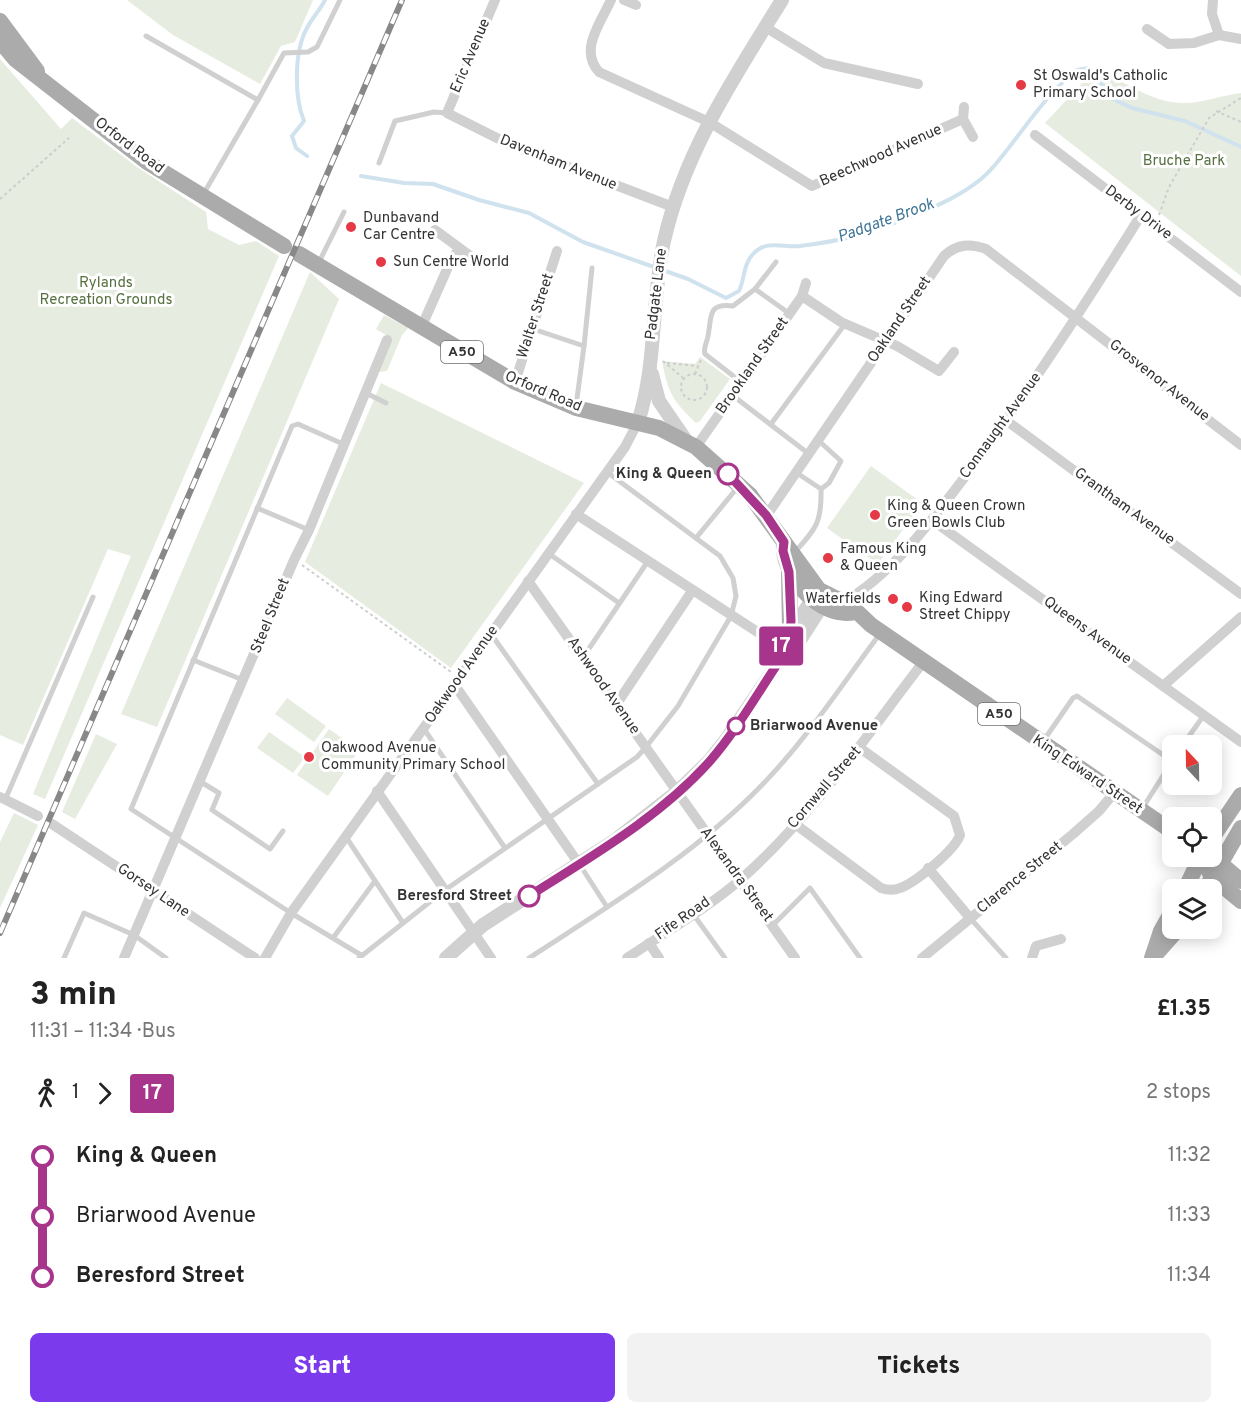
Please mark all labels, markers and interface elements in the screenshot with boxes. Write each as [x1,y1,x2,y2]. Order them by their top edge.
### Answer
street label: Eric Avenue [447,16,495,96]
place label: St Oswald's Catholic Primary School [1033,67,1168,103]
marker: St Oswald's Catholic Primary School [1014,78,1028,92]
street label: Orford Road [91,114,167,178]
street label: Beechwood Avenue [817,121,945,191]
street label: Davenham Avenue [497,131,619,195]
park label: Bruche Park [1143,152,1225,171]
street label: Derby Drive [1101,182,1175,244]
water label: Padgate Brook [835,194,938,248]
place label: Dunbavand Car Centre [363,209,439,245]
marker: Dunbavand Car Centre [344,220,358,234]
street label: Padgate Lane [642,247,672,341]
place label: Sun Centre World [393,253,509,272]
marker: Sun Centre World [374,255,388,269]
street label: Walter Street [513,271,559,361]
street label: Oakland Street [864,273,936,367]
park label: Rylands Recreation Grounds [40,274,172,310]
street label: Brookland Street [712,314,794,418]
street label: Grosvenor Avenue [1105,336,1213,426]
road number: A50 [441,341,483,363]
street label: Orford Road [502,367,584,417]
street label: Connaught Avenue [956,369,1046,483]
marker: King & Queen [717,463,739,485]
street label: Grantham Avenue [1070,464,1178,550]
place label: King & Queen [616,465,712,484]
place label: King & Queen Crown Green Bowls Club [887,497,1025,533]
marker: King & Queen Crown Green Bowls Club [868,508,882,522]
place label: Famous King & Queen [840,540,926,576]
marker: Famous King & Queen [821,551,835,565]
street label: Steel Street [247,576,295,656]
place label: King Edward Street Chippy [919,589,1011,625]
place label: Waterfields [805,590,881,609]
marker: Waterfields [886,592,900,606]
street label: Queens Avenue [1039,593,1135,669]
marker: King Edward Street Chippy [900,600,914,614]
street label: Oakwood Avenue [421,622,503,728]
line badge: 17 [754,626,808,666]
text: 17 [771,633,791,660]
street label: Ashwood Avenue [562,634,644,738]
road number: A50 [978,703,1020,725]
marker: Briarwood Avenue [727,717,745,735]
place label: Briarwood Avenue [750,717,878,736]
street label: King Edward Street [1028,731,1146,819]
north arrow [1162,735,1222,795]
map controls [1162,735,1222,939]
place label: Oakwood Avenue Community Primary School [321,739,505,775]
street label: Cornwall Street [784,743,866,833]
marker: Oakwood Avenue Community Primary School [302,750,316,764]
button: locate [1162,807,1222,867]
street label: Alexandra Street [695,824,777,926]
street label: Clarence Street [973,838,1067,918]
street label: Gorsey Lane [113,860,193,922]
button: layers [1162,879,1222,939]
marker: Beresford Street [518,885,540,907]
place label: Beresford Street [397,887,512,906]
street label: Fife Road [652,893,714,945]
text: 3 min [30,975,117,1017]
text: £1.35 [1157,996,1211,1023]
text: 11:31 – 11:34 · Bus [30,1019,176,1045]
icon: walk [30,1077,63,1110]
icon: forward [88,1077,121,1110]
text: 1 [72,1080,79,1106]
text: 17 [142,1080,162,1107]
text: 2 stops [1146,1080,1211,1106]
text: King & Queen [76,1143,217,1170]
text: 11:32 [1168,1143,1211,1169]
text: Briarwood Avenue [76,1203,256,1230]
text: 11:33 [1168,1203,1211,1229]
text: Beresford Street [76,1263,245,1290]
text: 11:34 [1167,1263,1211,1289]
button: Start [30,1333,615,1402]
button: Tickets [627,1333,1211,1402]

